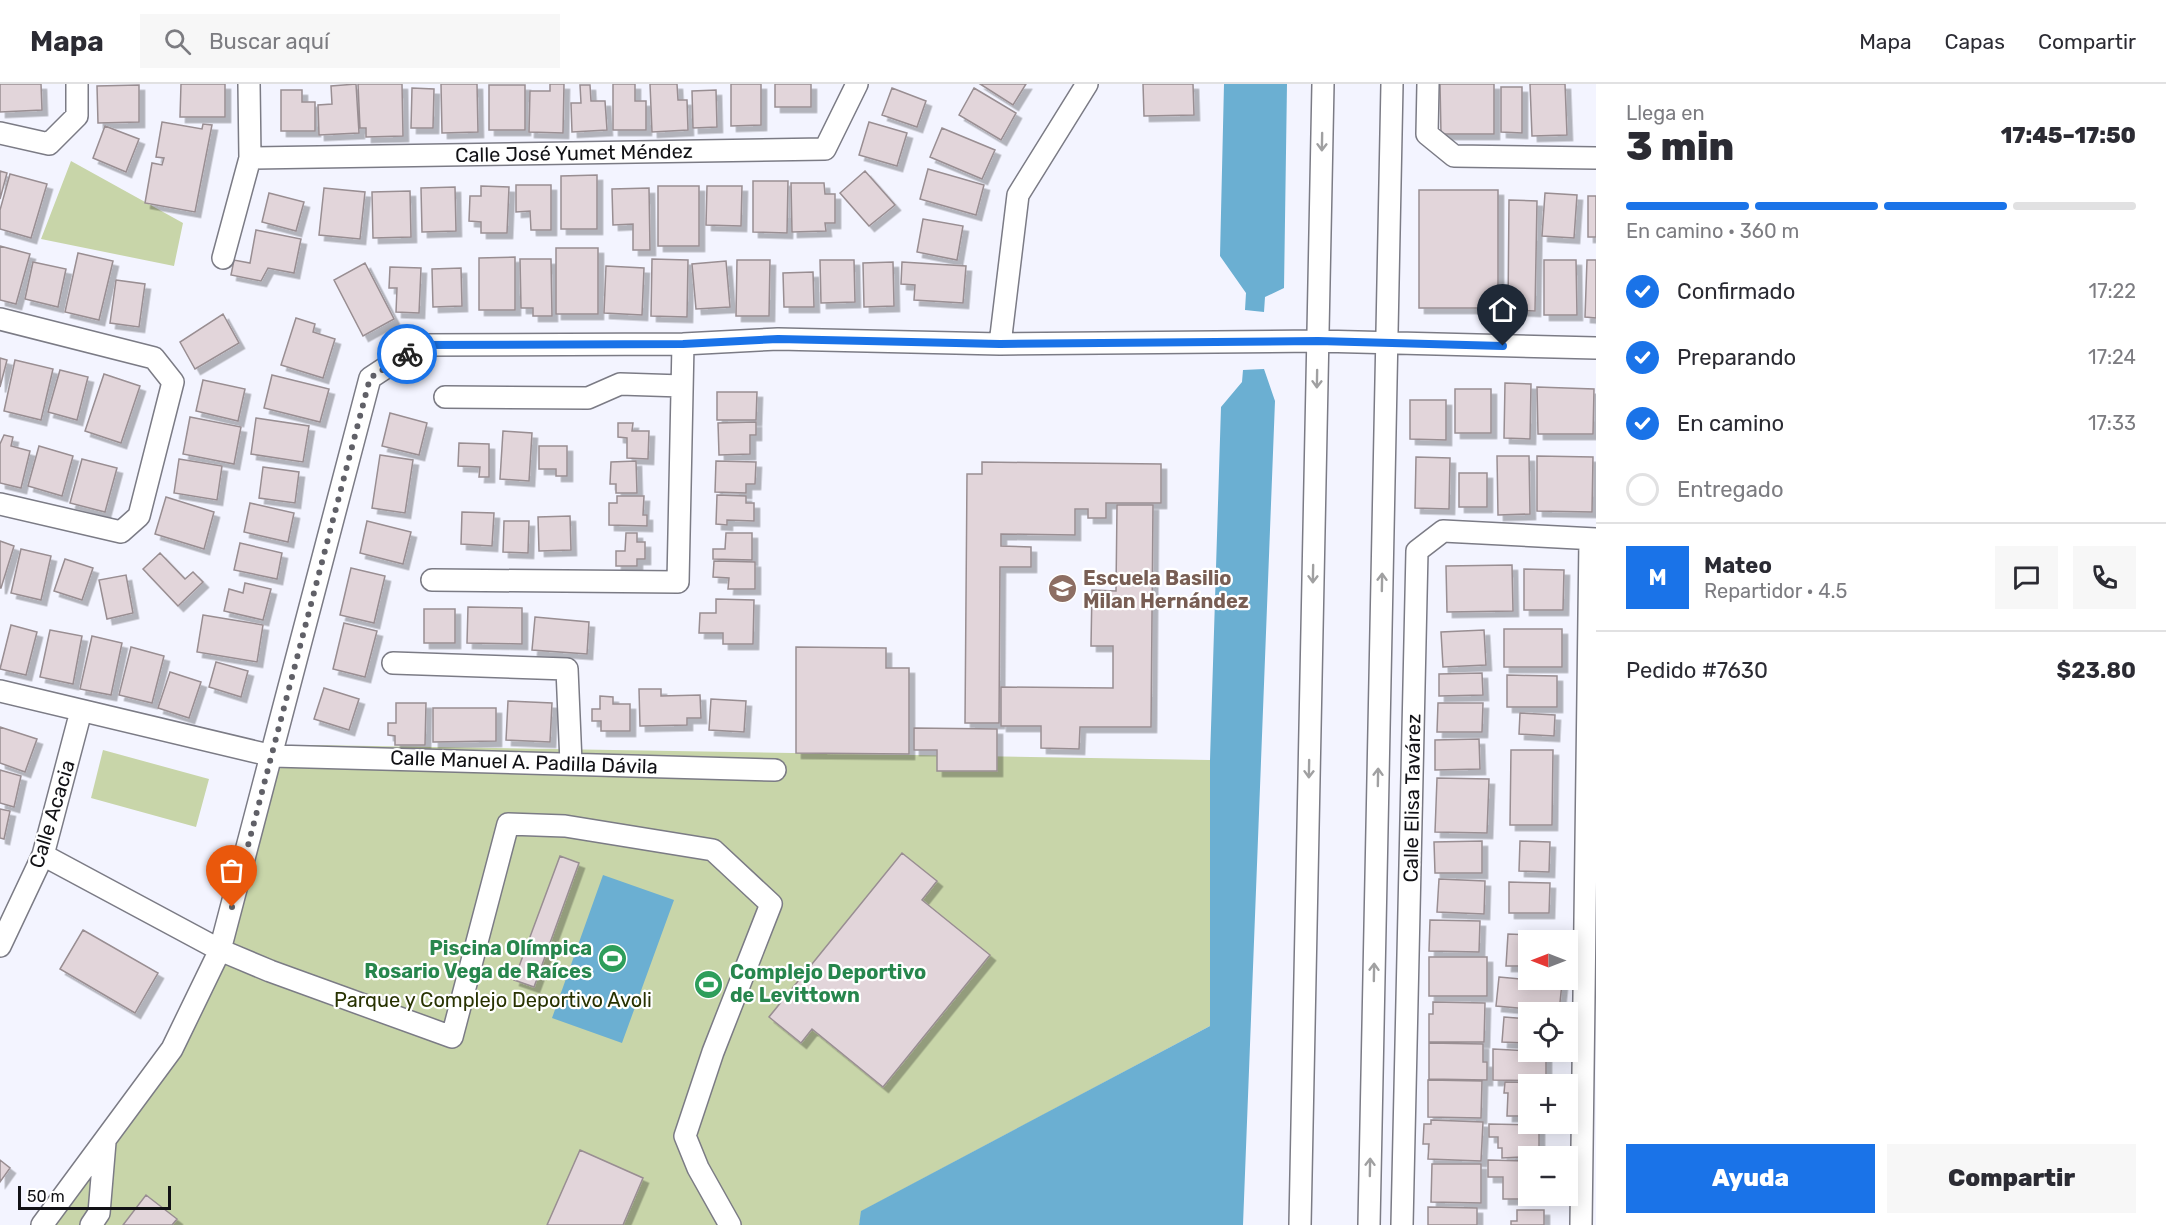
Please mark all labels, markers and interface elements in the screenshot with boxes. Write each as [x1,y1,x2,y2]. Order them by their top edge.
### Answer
search box [140,14,560,68]
text: Mapa [30,25,104,58]
icon: search [161,25,194,58]
text: Buscar aquí [209,28,329,55]
text: Mapa [1859,29,1912,54]
text: Capas [1945,29,2005,54]
text: Compartir [2038,29,2136,54]
text: Llega en [1626,101,1705,125]
text: 17:45–17:50 [2001,122,2136,149]
text: 3 min [1626,124,1734,170]
one-way arrow [1316,132,1328,152]
street label: Calle José Yumet Méndez [455,139,693,167]
text: En camino · 360 m [1626,219,1799,243]
icon: check [1626,275,1659,308]
text: Confirmado [1677,278,1795,305]
text: 17:22 [2089,279,2136,303]
pin [1477,284,1528,346]
icon: home [1486,293,1519,326]
courier [377,324,437,384]
icon: bike [391,338,424,371]
icon: check [1626,341,1659,374]
text: Preparando [1677,344,1796,371]
text: 17:24 [2088,345,2136,369]
one-way arrow [1311,369,1323,389]
icon: check [1626,407,1659,440]
text: En camino [1677,410,1784,437]
text: 17:33 [2088,411,2136,435]
text: Entregado [1677,476,1784,503]
button: chat [1995,546,2058,609]
button: phone [2073,546,2136,609]
text: Mateo [1704,552,1772,579]
one-way arrow [1307,564,1319,584]
text: M [1648,564,1667,591]
place label: Escuela Basilio Milan Hernández [1083,566,1249,613]
one-way arrow [1376,572,1388,592]
school or university icon: Escuela Basilio Milan Hernández [1046,573,1078,605]
text: Repartidor · 4.5 [1704,579,1847,603]
text: Pedido #7630 [1626,657,1768,684]
text: $23.80 [2057,657,2136,684]
street label: Calle Elisa Tavárez [1399,713,1425,883]
street label: Calle Manuel A. Padilla Dávila [390,745,658,779]
street label: Calle Acacia [24,757,80,871]
one-way arrow [1303,759,1315,779]
one-way arrow [1372,767,1384,787]
pin [206,845,257,907]
icon: bag [215,854,248,887]
north arrow [1518,930,1578,990]
map controls [1518,930,1578,1206]
place label: Piscina Olímpica Rosario Vega de Raíces [364,936,592,983]
sports icon: Piscina Olímpica Rosario Vega de Raíces [597,943,629,975]
place label: Complejo Deportivo de Levittown [730,960,926,1007]
one-way arrow [1368,962,1380,982]
sports icon: Complejo Deportivo de Levittown [693,968,725,1000]
park label: Parque y Complejo Deportivo Avoli [334,988,652,1012]
button: locate [1518,1002,1578,1062]
button: + [1518,1074,1578,1134]
button: Ayuda [1626,1144,1875,1213]
button: Compartir [1887,1144,2136,1213]
button: − [1518,1146,1578,1206]
one-way arrow [1364,1157,1376,1177]
scale bar [18,1183,171,1210]
text: 50 m [27,1187,65,1206]

